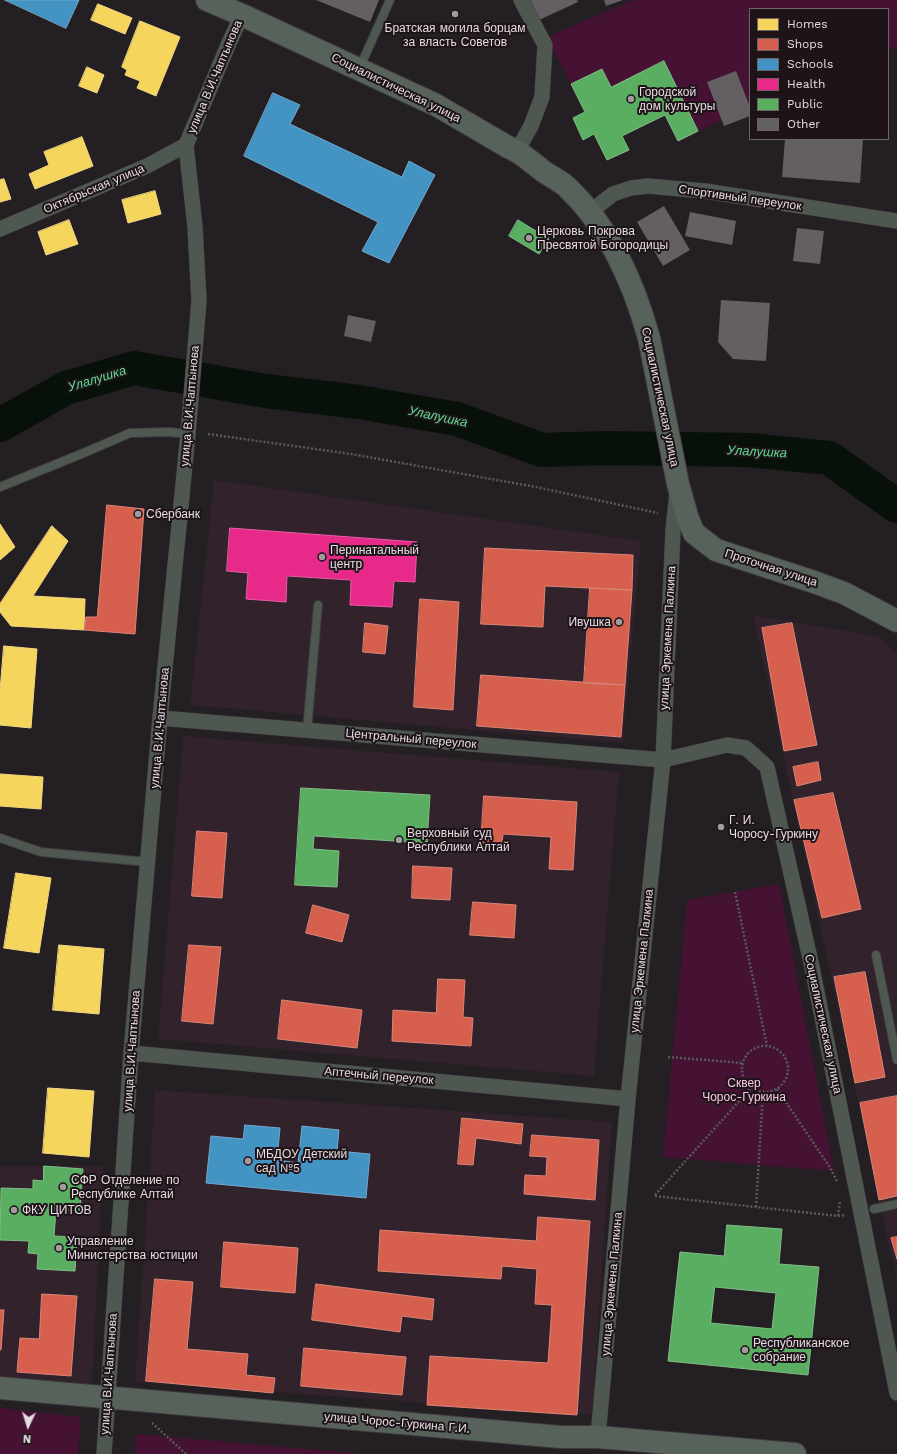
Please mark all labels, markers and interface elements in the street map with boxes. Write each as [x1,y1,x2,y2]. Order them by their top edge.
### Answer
legend [749,8,889,140]
marker: Братская могила борцам за власть Советов [450,9,460,19]
text: Homes [787,17,828,31]
street label: улица В.И.Чаптынова [185,18,245,136]
place label: Братская могила борцам за власть Советов [385,21,525,49]
text: Shops [787,37,823,51]
street label: Социалистическая улица [329,50,463,126]
text: Schools [787,57,833,71]
text: Health [787,77,825,91]
place label: Городской дом культуры [639,85,715,113]
marker: Городской дом культуры [626,94,636,104]
text: Public [787,97,823,111]
text: Other [787,117,820,131]
street label: Октябрьская улица [41,161,147,217]
street label: Спортивный переулок [678,182,802,214]
place label: Церковь Покрова Пресвятой Богородицы [537,224,668,252]
marker: Церковь Покрова Пресвятой Богородицы [524,233,534,243]
street label: Социалистическая улица [638,326,682,468]
street label: улица В.И.Чаптынова [178,345,202,467]
water label: Улалушка [66,363,128,395]
water label: Улалушка [407,403,469,431]
water label: Улалушка [727,443,787,461]
place label: Сбербанк [146,507,200,521]
marker: Сбербанк [133,509,143,519]
place label: Перинатальный центр [330,543,419,571]
street label: Проточная улица [723,546,819,590]
marker: Перинатальный центр [317,552,327,562]
street label: улица Эркемена Палкина [657,566,679,710]
place label: Ивушка [568,615,611,629]
marker: Ивушка [614,617,624,627]
street label: улица В.И.Чаптынова [148,667,172,789]
street label: Центральный переулок [345,726,477,752]
place label: Г. И. Чоросу-Гуркину [729,813,818,841]
marker: Г. И. Чоросу-Гуркину [716,822,726,832]
place label: Верховный суд Республики Алтай [407,826,510,854]
marker: Верховный суд Республики Алтай [394,835,404,845]
street label: улица Эркемена Палкина [627,888,657,1034]
street label: Социалистическая улица [801,953,845,1095]
street label: улица В.И.Чаптынова [121,990,143,1112]
street label: Аптечный переулок [324,1064,434,1088]
park label: Сквер Чорос-Гуркина [702,1076,786,1104]
place label: МБДОУ Детский сад №5 [256,1147,347,1175]
marker: МБДОУ Детский сад №5 [243,1156,253,1166]
place label: СФР Отделение по Республике Алтай [71,1173,180,1201]
marker: СФР Отделение по Республике Алтай [58,1182,68,1192]
place label: ФКУ ЦИТОВ [22,1203,92,1217]
marker: ФКУ ЦИТОВ [9,1205,19,1215]
street label: улица Эркемена Палкина [599,1211,625,1357]
place label: Управление Министерства юстиции [67,1234,198,1262]
marker: Управление Министерства юстиции [54,1243,64,1253]
street label: улица В.И.Чаптынова [98,1313,120,1435]
place label: Республиканское собрание [753,1336,849,1364]
marker: Республиканское собрание [740,1345,750,1355]
north arrow [8,1406,48,1446]
street label: улица Чорос-Гуркина Г.И. [323,1409,471,1437]
text: N [23,1432,32,1445]

